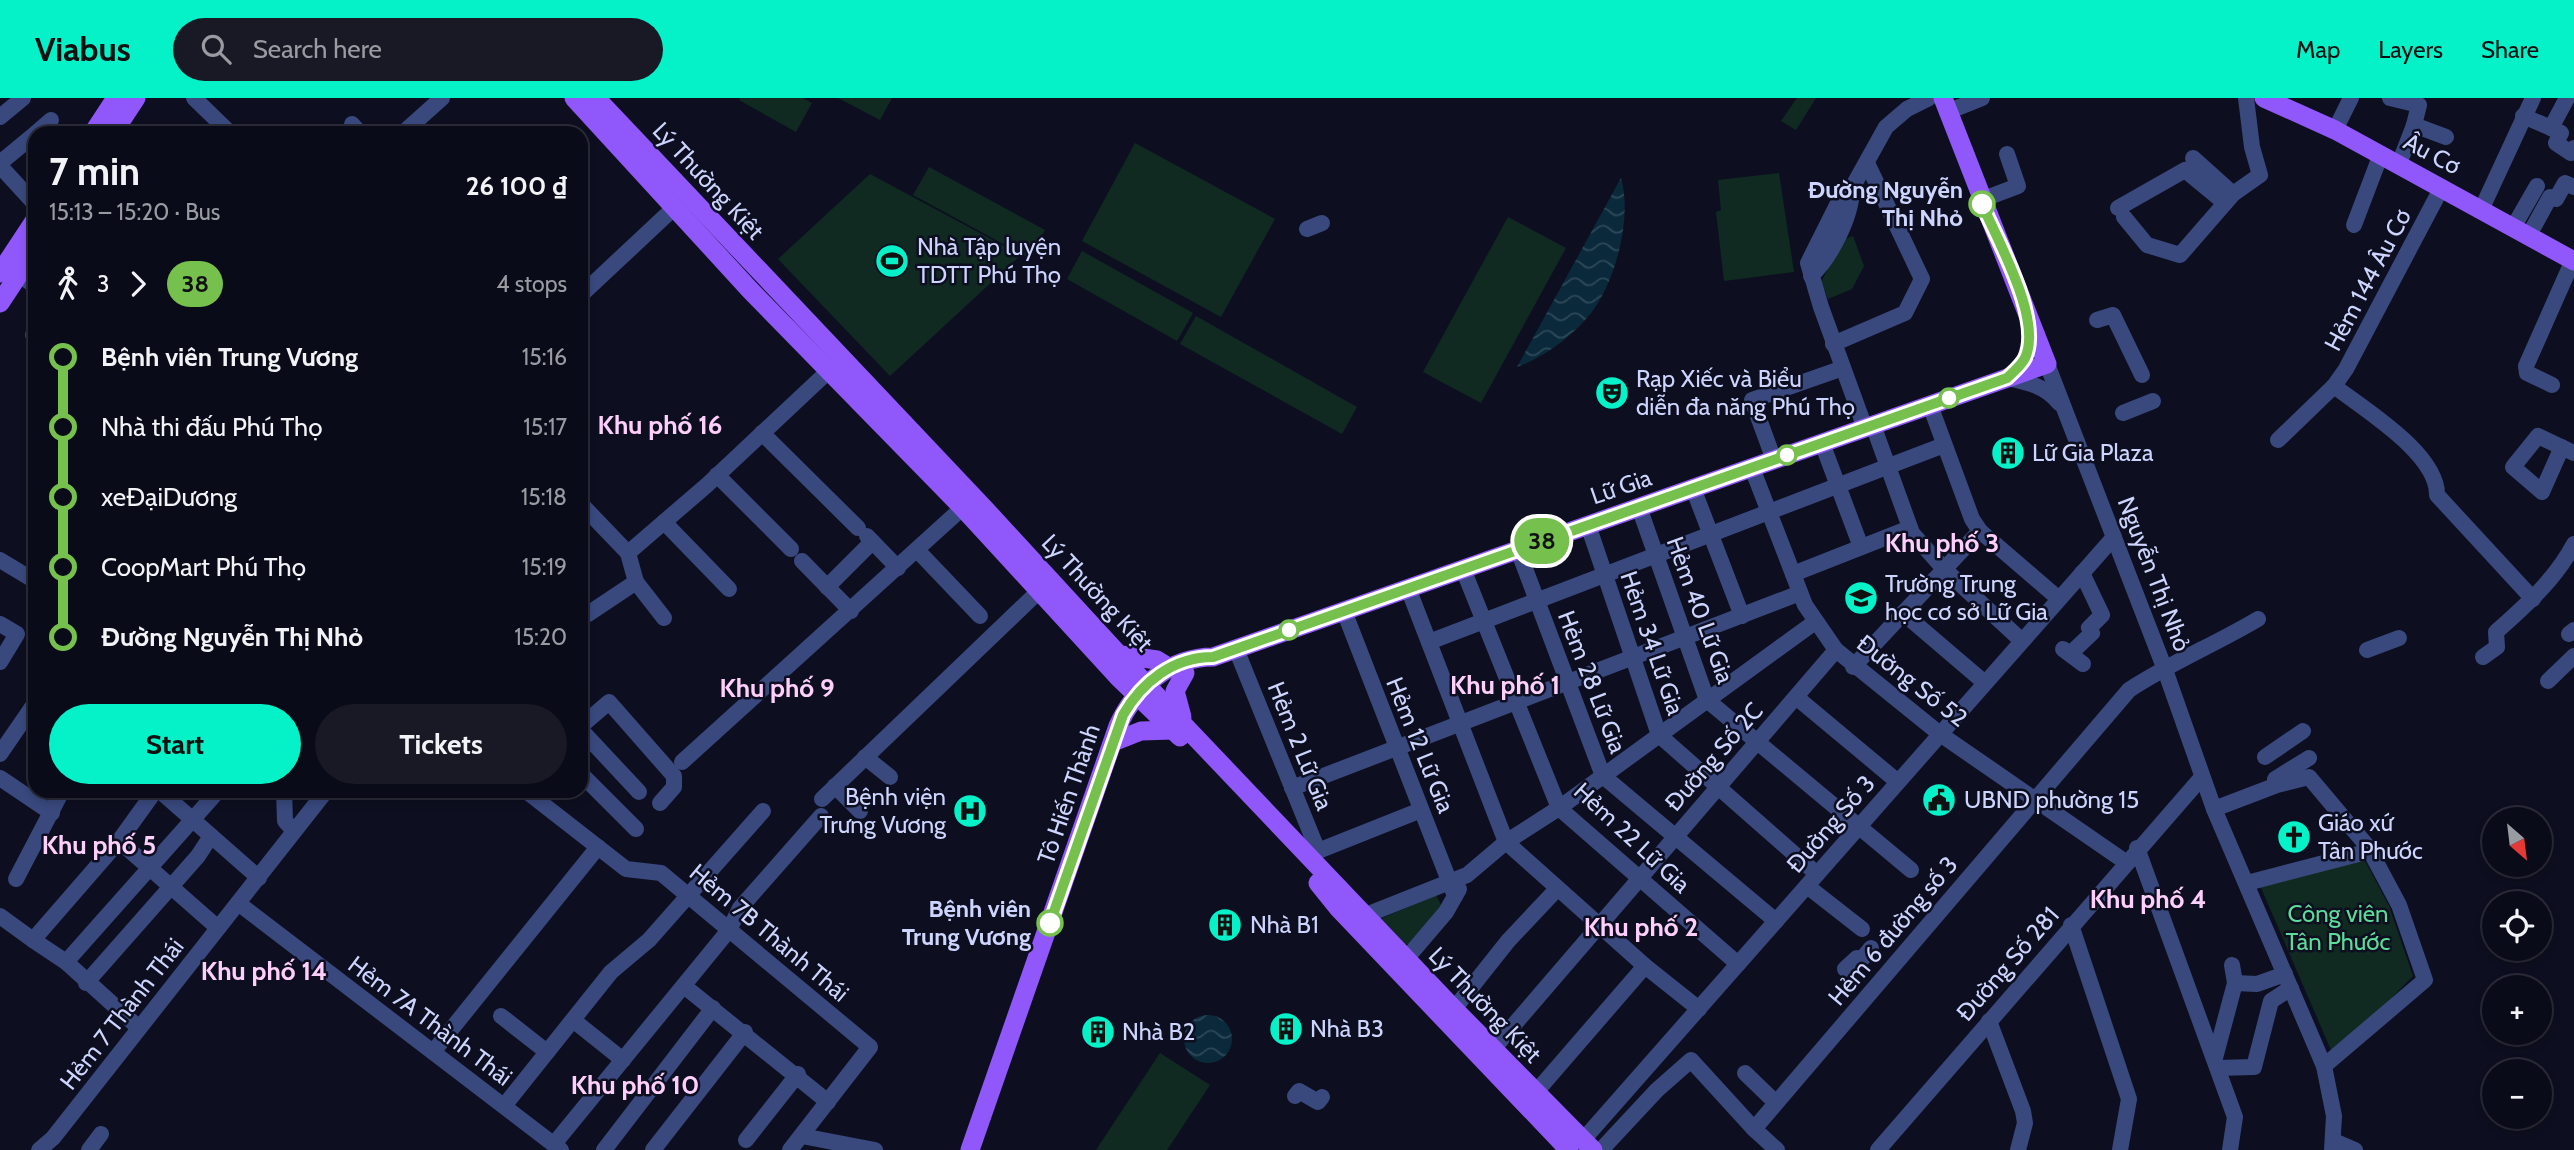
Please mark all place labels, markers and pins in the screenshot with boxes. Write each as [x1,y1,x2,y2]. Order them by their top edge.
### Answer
place label: Đường Nguyễn Thị Nhỏ [1808,175,1963,232]
marker: Đường Nguyễn Thị Nhỏ [1969,191,1995,217]
place label: Nhà Tập luyện TDTT Phú Thọ [917,232,1061,289]
sports icon: Nhà Tập luyện TDTT Phú Thọ [873,242,911,280]
place label: Rạp Xiếc và Biểu diễn đa năng Phú Thọ [1636,364,1855,421]
theatre icon: Rạp Xiếc và Biểu diễn đa năng Phú Thọ [1593,374,1631,412]
unlabelled marker [1939,388,1959,408]
building icon: Lữ Gia Plaza [1989,434,2027,472]
place label: Lữ Gia Plaza [2032,438,2154,467]
unlabelled marker [1777,445,1797,465]
place label: Trường Trung học cơ sở Lữ Gia [1885,569,2048,626]
school or university icon: Trường Trung học cơ sở Lữ Gia [1842,579,1880,617]
unlabelled marker [1279,620,1299,640]
public building icon: UBND phường 15 [1920,781,1958,819]
place label: Bệnh viện Trưng Vương [819,782,947,839]
place label: UBND phường 15 [1964,785,2139,814]
hospital icon: Bệnh viện Trưng Vương [951,792,989,830]
place label: Giáo xứ Tân Phước [2318,808,2423,865]
church icon: Giáo xứ Tân Phước [2275,818,2313,856]
place label: Bệnh viên Trung Vương [902,894,1031,951]
building icon: Nhà B1 [1206,906,1244,944]
marker: Bệnh viên Trung Vương [1037,910,1063,936]
place label: Nhà B1 [1250,910,1319,939]
building icon: Nhà B3 [1267,1010,1305,1048]
building icon: Nhà B2 [1079,1013,1117,1051]
place label: Nhà B3 [1310,1014,1384,1043]
place label: Nhà B2 [1122,1017,1195,1046]

